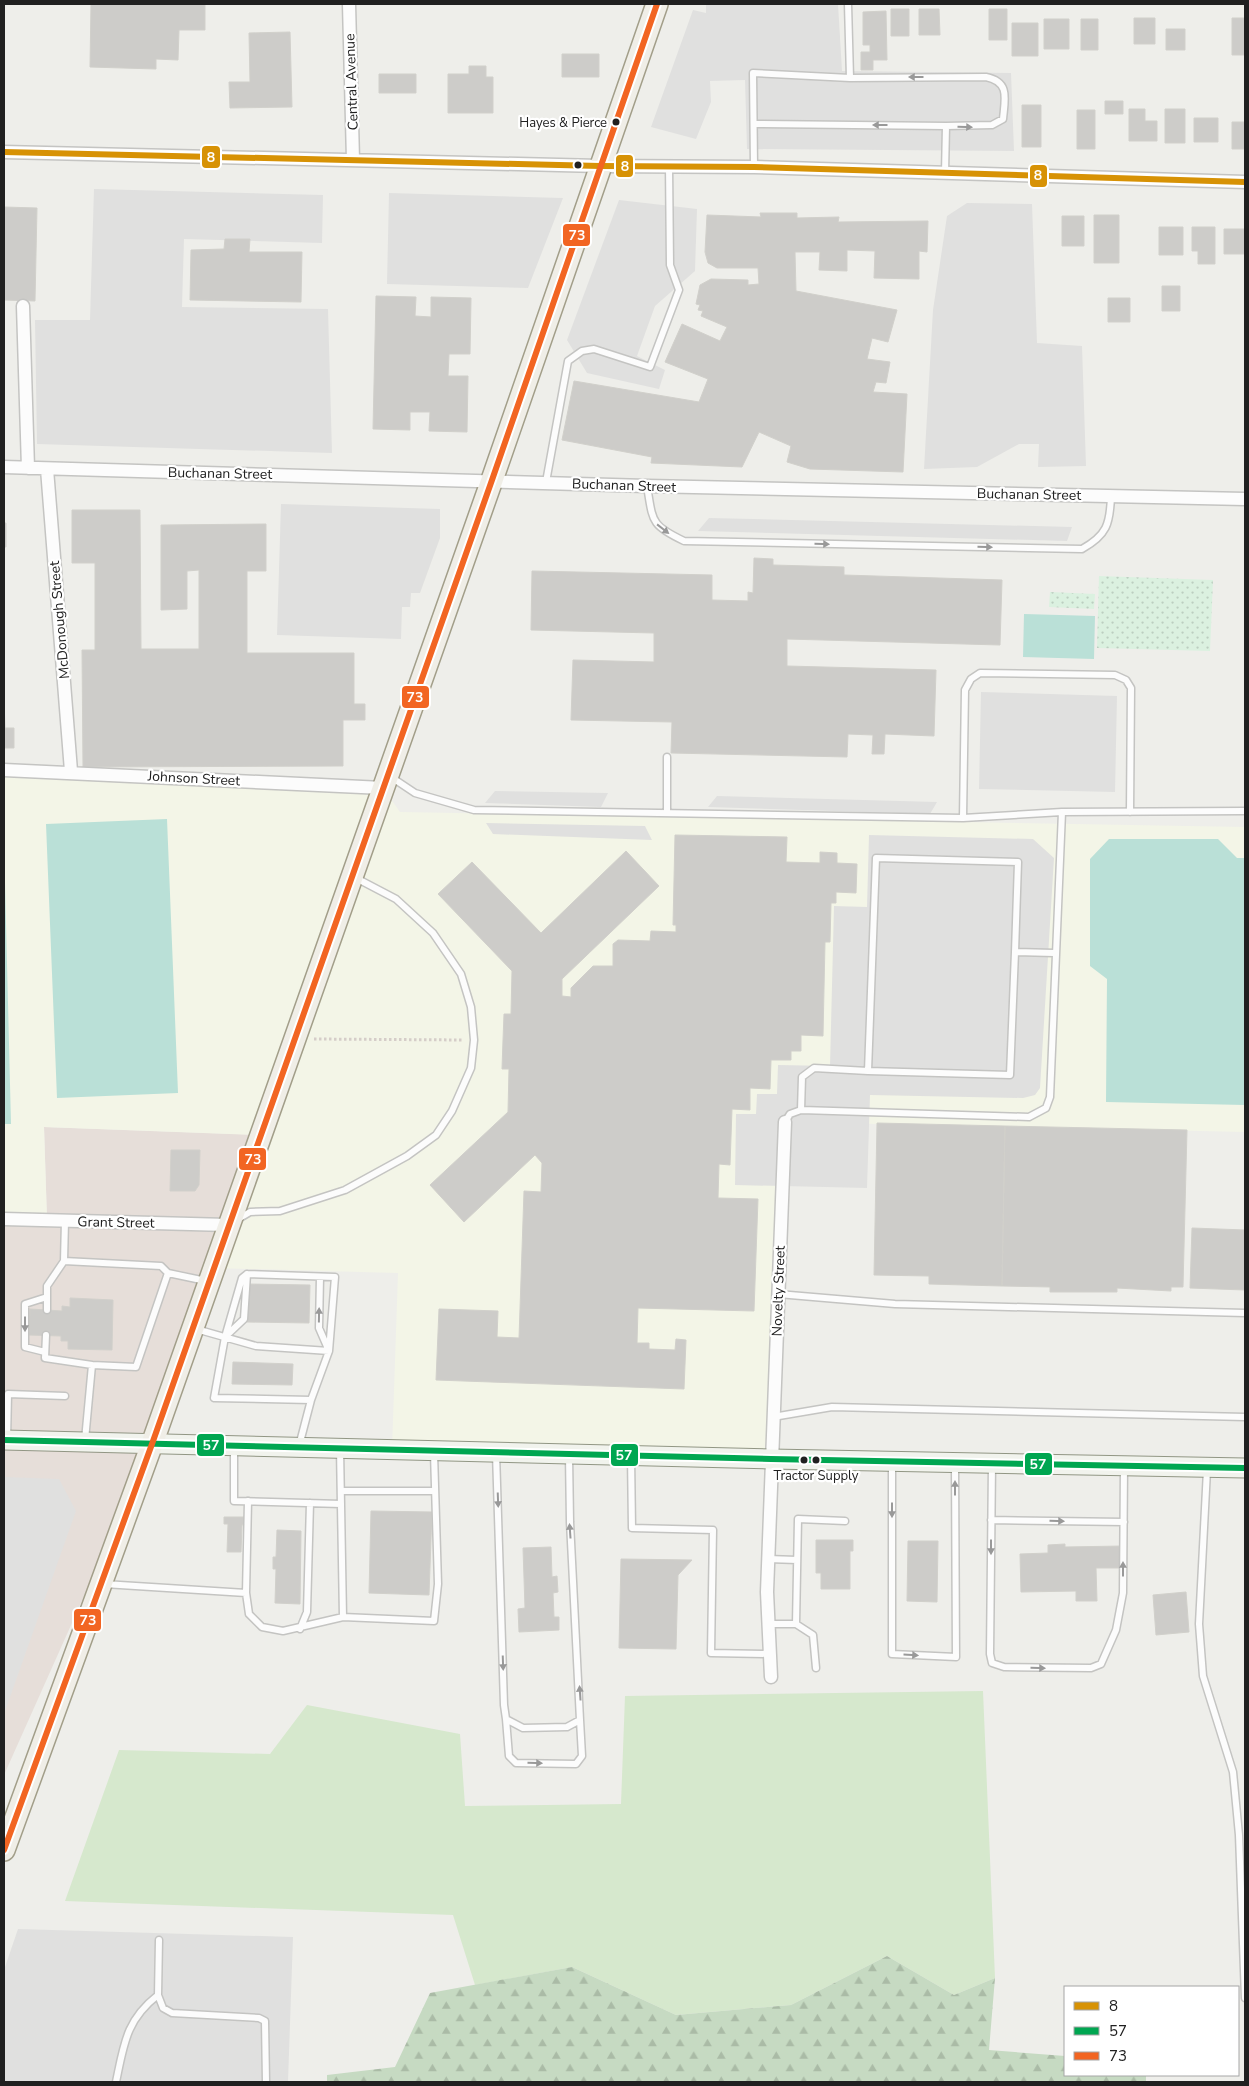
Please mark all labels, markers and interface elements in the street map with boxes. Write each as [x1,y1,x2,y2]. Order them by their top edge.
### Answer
street label: Central Avenue [340,33,363,131]
one-way arrow [908,74,924,82]
place label: Hayes & Pierce [519,114,607,132]
marker: Hayes & Pierce [611,117,621,127]
one-way arrow [871,121,887,129]
one-way arrow [958,123,974,131]
line badge: 8 [201,145,221,169]
text: 8 [207,148,215,167]
line badge: 8 [615,154,634,178]
text: 8 [621,157,629,176]
unlabelled marker [573,160,583,170]
line badge: 8 [1029,164,1048,188]
text: 8 [1034,166,1042,185]
line badge: 73 [562,223,591,247]
text: 73 [569,226,585,245]
street label: Buchanan Street [168,463,272,484]
street label: Buchanan Street [572,474,677,497]
street label: Buchanan Street [977,484,1081,505]
one-way arrow [657,524,670,534]
one-way arrow [814,540,830,548]
one-way arrow [977,543,993,551]
street label: McDonough Street [45,560,74,680]
line badge: 73 [401,685,430,709]
text: 73 [407,688,423,707]
street label: Johnson Street [146,767,241,790]
line badge: 73 [238,1147,267,1171]
text: 73 [245,1150,261,1169]
street label: Grant Street [77,1212,155,1233]
street label: Novelty Street [767,1245,790,1337]
one-way arrow [315,1307,323,1323]
one-way arrow [21,1317,29,1333]
line badge: 57 [196,1433,225,1457]
text: 57 [203,1436,219,1455]
line badge: 57 [610,1443,639,1467]
text: 57 [616,1446,632,1465]
line badge: 57 [1024,1452,1053,1476]
unlabelled marker [799,1455,809,1465]
marker: Tractor Supply [811,1455,821,1465]
text: 57 [1030,1455,1046,1474]
place label: Tractor Supply [774,1467,859,1485]
one-way arrow [951,1480,959,1496]
one-way arrow [494,1493,502,1509]
one-way arrow [888,1502,896,1518]
one-way arrow [1050,1517,1066,1525]
one-way arrow [566,1522,574,1538]
one-way arrow [987,1539,995,1555]
one-way arrow [1120,1561,1128,1577]
line badge: 73 [73,1608,102,1632]
text: 73 [80,1611,96,1630]
one-way arrow [903,1651,919,1659]
one-way arrow [499,1655,507,1671]
one-way arrow [1030,1664,1046,1672]
one-way arrow [576,1685,584,1701]
one-way arrow [527,1760,543,1768]
legend [1064,1986,1239,2076]
text: 8 [1109,1996,1118,2016]
text: 57 [1109,2021,1127,2041]
text: 73 [1109,2046,1127,2066]

